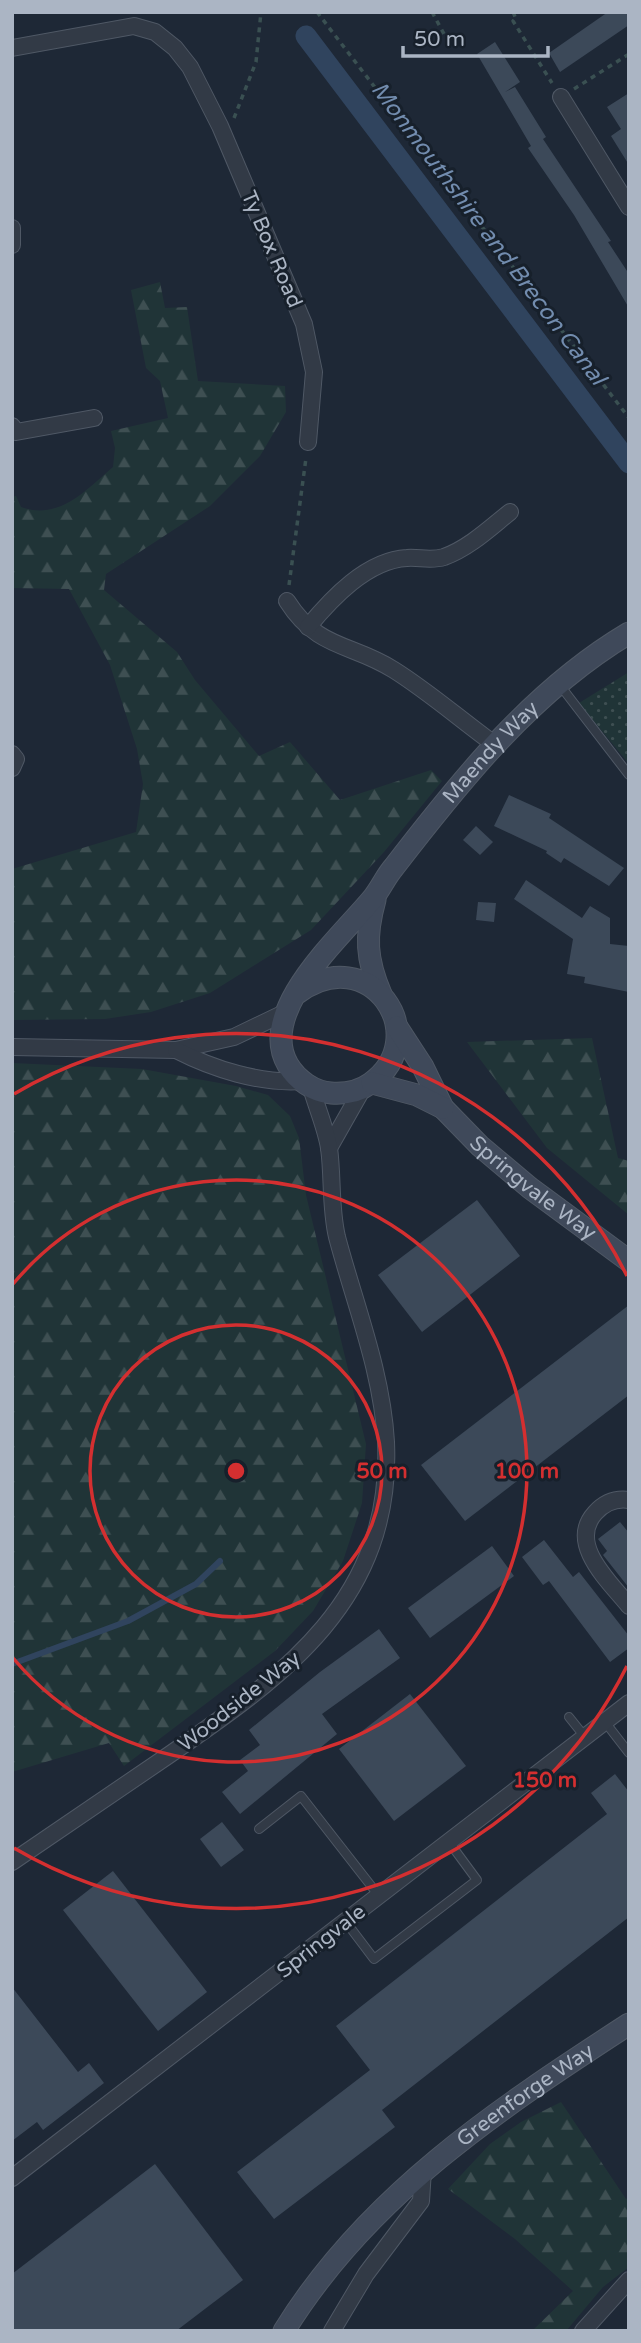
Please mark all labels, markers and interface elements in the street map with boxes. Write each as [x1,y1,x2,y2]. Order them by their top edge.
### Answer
scale bar [403,14,548,58]
text: 50 m [414,27,465,52]
water label: Monmouthshire and Brecon Canal [365,76,613,393]
street label: Ty Box Road [236,187,307,311]
street label: Maendy Way [437,696,544,809]
street label: Springvale Way [464,1131,601,1246]
centre of rings [224,1459,248,1483]
text: 50 m [356,1459,408,1484]
text: 100 m [495,1459,559,1484]
street label: Woodside Way [173,1646,305,1757]
text: 150 m [513,1768,577,1793]
street label: Springvale [272,1899,371,1984]
street label: Greenforge Way [452,2039,598,2152]

